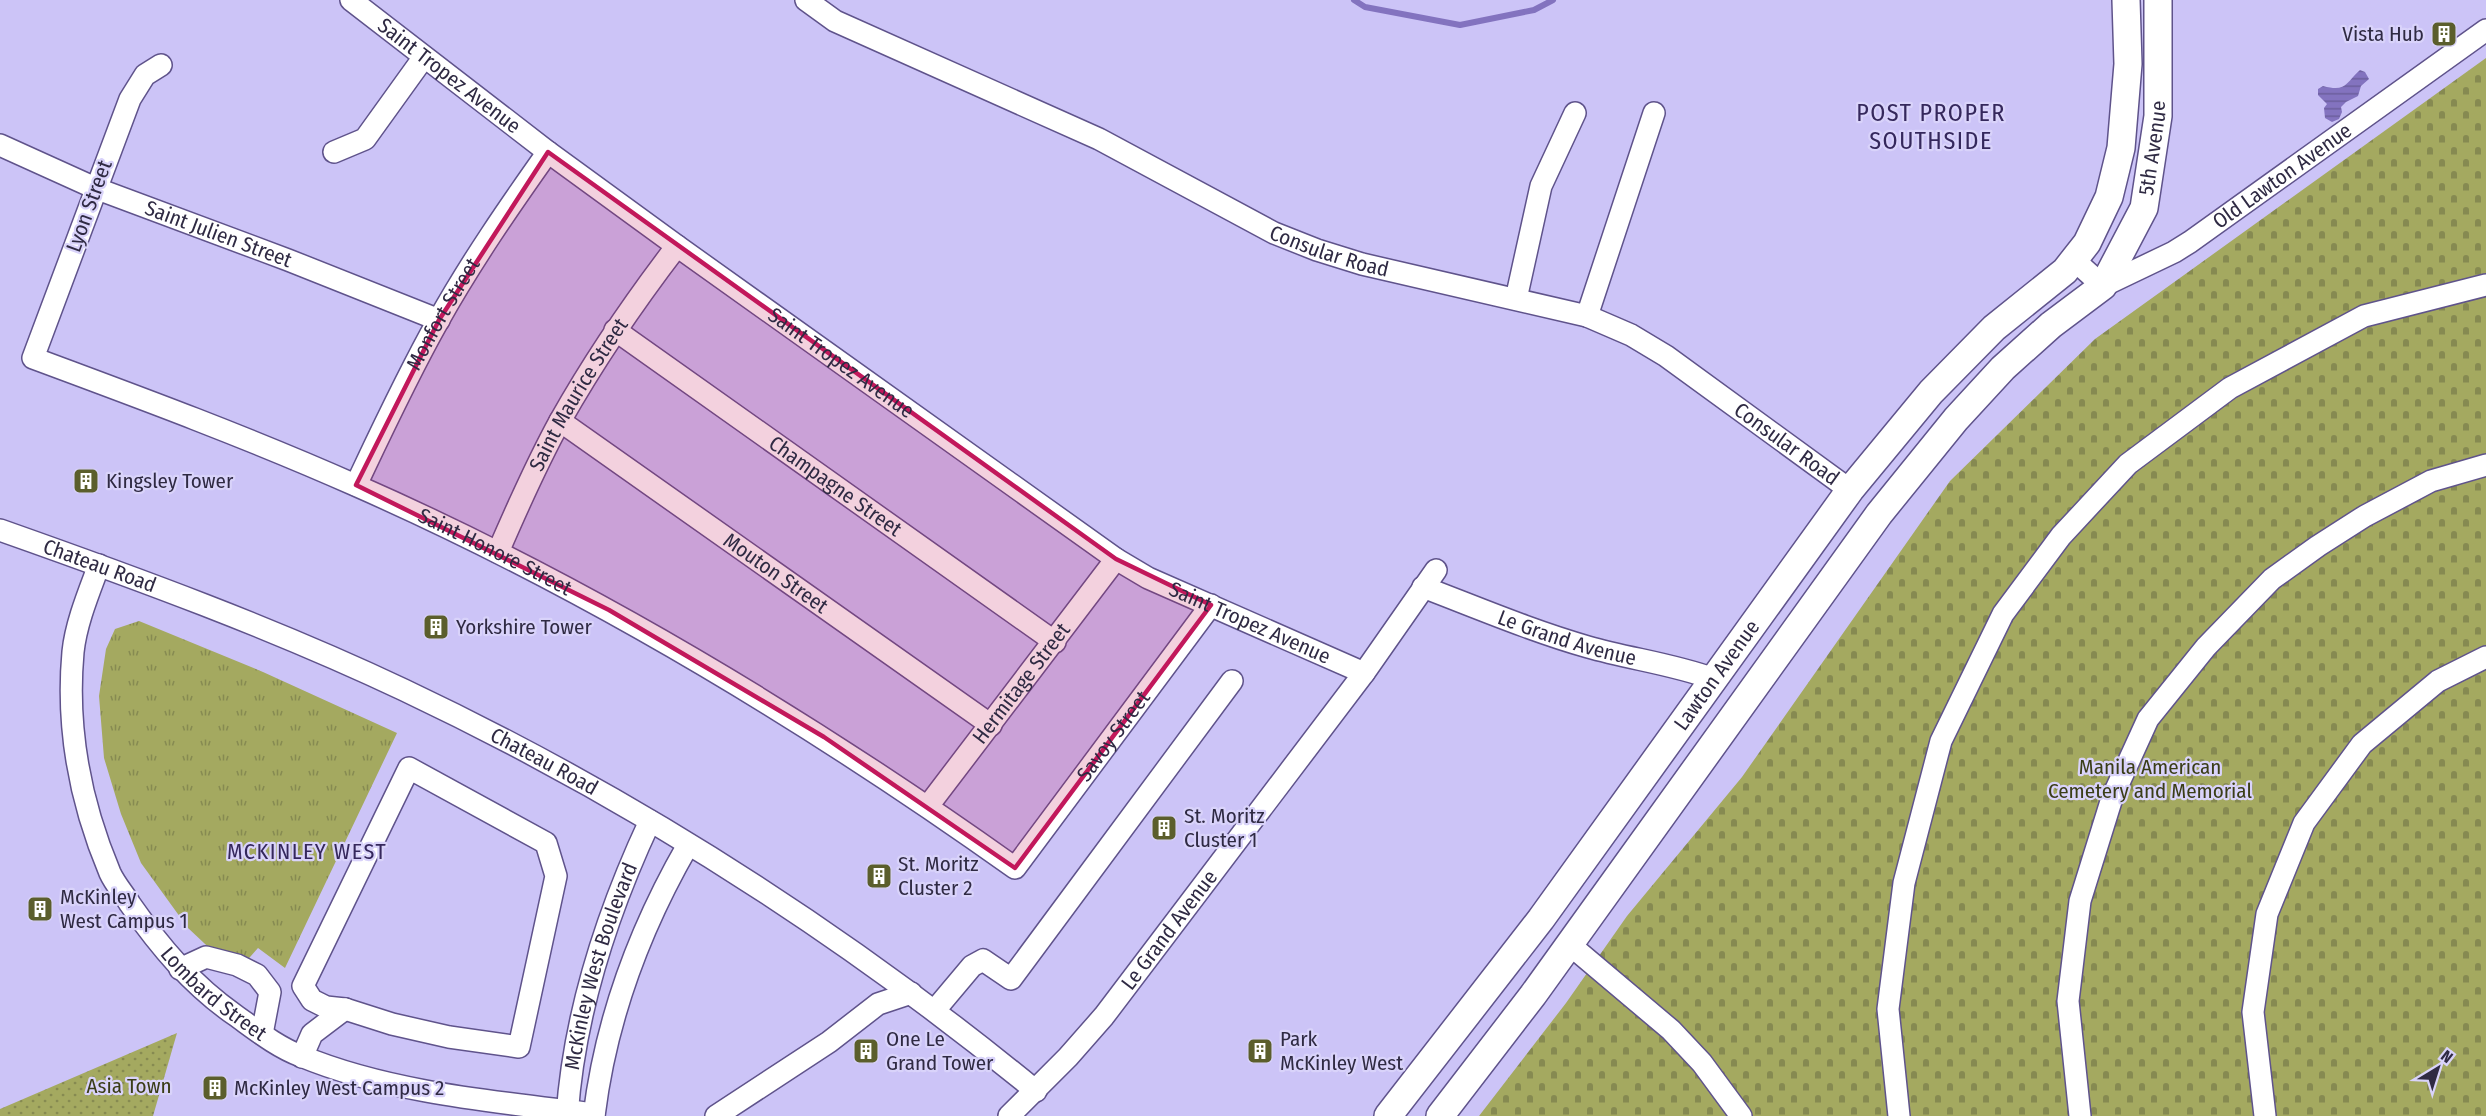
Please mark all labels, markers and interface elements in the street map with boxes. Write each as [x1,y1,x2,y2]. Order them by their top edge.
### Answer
street label: Saint Tropez Avenue [373,12,526,139]
building icon: Vista Hub [2429,19,2459,49]
place label: Vista Hub [2342,21,2424,47]
district label: POST PROPER SOUTHSIDE [1856,99,2006,155]
street label: 5th Avenue [2133,101,2172,197]
street label: Old Lawton Avenue [2208,117,2357,234]
street label: Lyon Street [60,156,118,256]
street label: Saint Julien Street [141,195,295,273]
street label: Consular Road [1266,220,1391,283]
street label: Monfort Street [401,253,486,375]
street label: Saint Tropez Avenue [763,302,919,424]
street label: Saint Maurice Street [523,313,634,475]
street label: Consular Road [1729,397,1844,491]
street label: Champagne Street [764,430,907,542]
building icon: Kingsley Tower [71,466,101,496]
place label: Kingsley Tower [106,468,234,494]
street label: Saint Honore Street [414,503,576,601]
street label: Mouton Street [718,527,833,619]
street label: Chateau Road [40,533,160,598]
street label: Saint Tropez Avenue [1165,576,1334,670]
street label: Le Grand Avenue [1494,604,1639,671]
building icon: Yorkshire Tower [421,612,451,642]
place label: Yorkshire Tower [456,614,592,640]
street label: Lawton Avenue [1668,615,1765,735]
street label: Hermitage Street [967,618,1076,749]
street label: Savoy Street [1071,685,1156,786]
street label: Chateau Road [486,722,603,801]
park label: Manila American Cemetery and Memorial [2048,754,2252,804]
place label: St. Moritz Cluster 1 [1184,803,1265,853]
building icon: St. Moritz Cluster 1 [1149,813,1179,843]
district label: MCKINLEY WEST [227,838,387,865]
place label: St. Moritz Cluster 2 [898,851,979,901]
street label: McKinley West Boulevard [559,859,643,1072]
building icon: St. Moritz Cluster 2 [864,861,894,891]
street label: Le Grand Avenue [1116,865,1223,995]
place label: McKinley West Campus 1 [60,884,188,934]
building icon: McKinley West Campus 1 [25,894,55,924]
street label: Lombard Street [155,941,272,1047]
place label: One Le Grand Tower [886,1026,994,1076]
place label: Park McKinley West [1280,1026,1403,1076]
building icon: One Le Grand Tower [851,1036,881,1066]
building icon: Park McKinley West [1245,1036,1275,1066]
north arrow [2408,1038,2468,1098]
text: N [2437,1046,2457,1067]
park label: Asia Town [87,1073,171,1099]
building icon: McKinley West Campus 2 [200,1073,230,1103]
place label: McKinley West Campus 2 [234,1075,444,1101]

